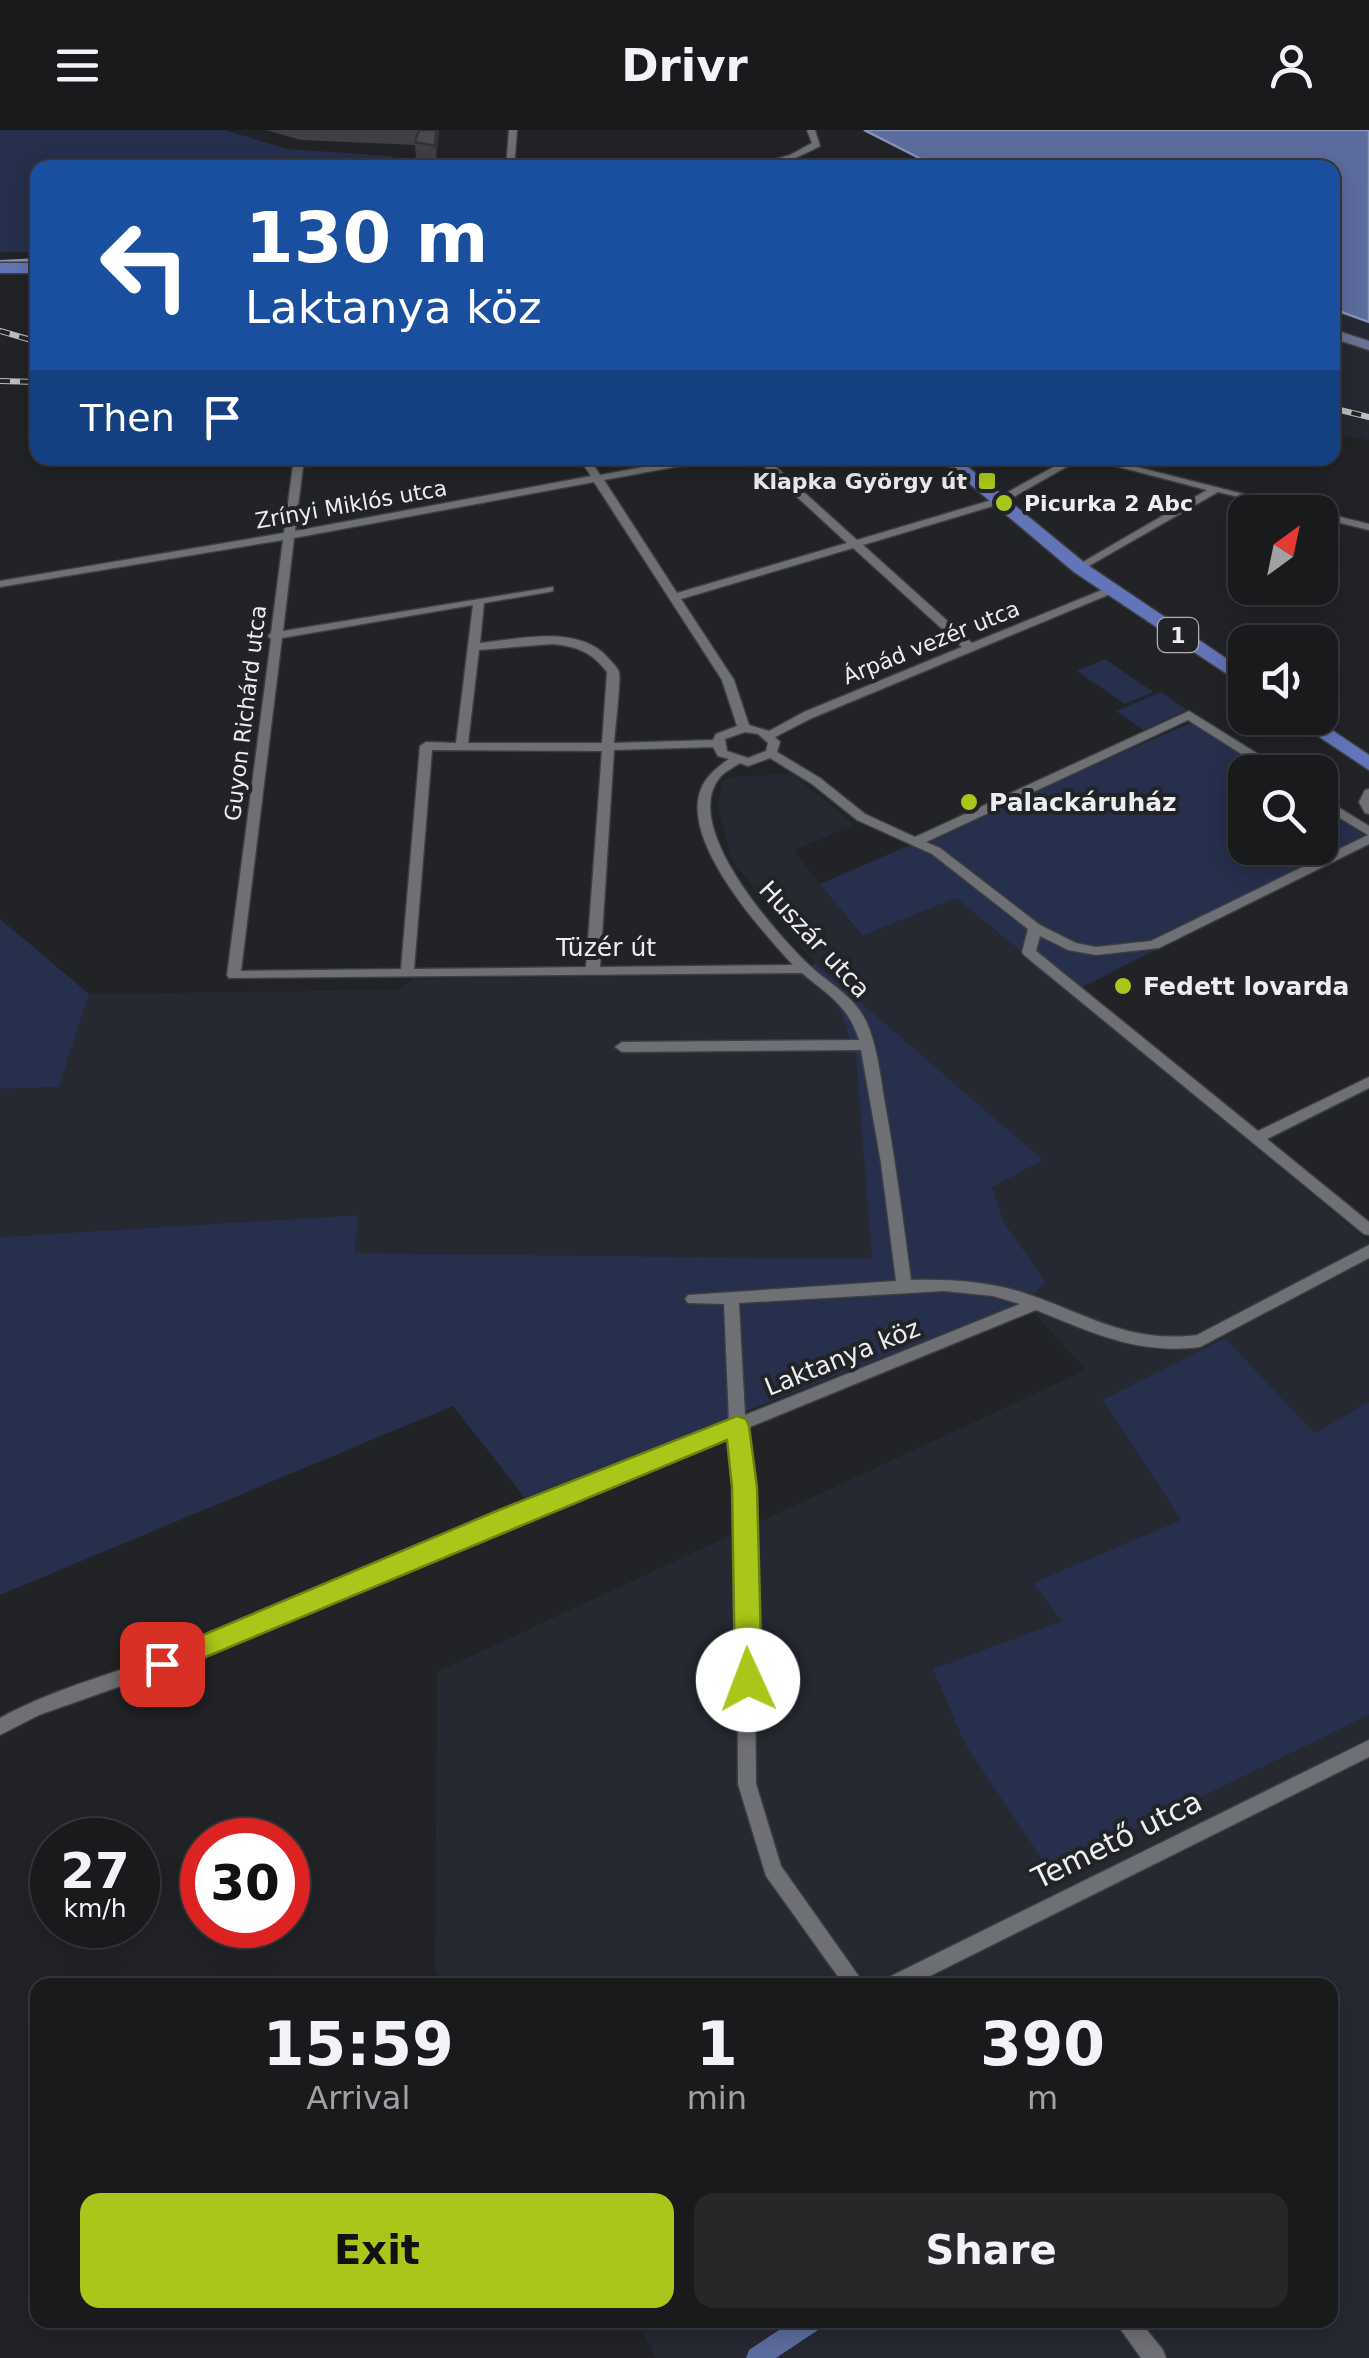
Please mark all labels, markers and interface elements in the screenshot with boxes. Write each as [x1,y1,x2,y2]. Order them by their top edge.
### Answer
icon: menu [50,38,105,93]
icon: person [1264,38,1319,93]
text: Drivr [621,39,748,92]
text: 130 m [245,197,488,279]
icon: left [80,200,210,330]
text: Laktanya köz [245,281,542,334]
icon: arrive [195,390,250,445]
text: Then [80,396,175,440]
place label: Klapka György út [752,469,967,494]
marker: Klapka György út [976,470,998,492]
street label: Zrínyi Miklós utca [253,475,449,534]
place label: Picurka 2 Abc [1024,491,1193,516]
marker: Picurka 2 Abc [993,492,1015,514]
north arrow [1228,495,1338,605]
map controls [1228,495,1338,865]
street label: Árpád vezér utca [839,596,1023,689]
street label: Guyon Richárd utca [220,604,271,822]
road number: 1 [1158,618,1198,652]
button: sound [1228,625,1338,735]
button: search [1228,755,1338,865]
place label: Palackáruház [989,788,1177,817]
marker: Palackáruház [958,791,980,813]
street label: Huszár utca [753,875,876,1004]
street label: Tüzér út [555,933,656,962]
place label: Fedett lovarda [1143,972,1349,1001]
marker: Fedett lovarda [1112,975,1134,997]
street label: Laktanya köz [760,1313,924,1402]
pin [120,1622,205,1707]
position arrow [696,1628,800,1732]
icon: arrive [135,1637,190,1692]
street label: Temető utca [1025,1783,1207,1896]
speed limit sign: 30 [180,1818,310,1948]
text: 27 [60,1842,130,1900]
text: km/h [63,1894,127,1923]
text: 15:59 [263,2009,454,2079]
text: 1 [696,2009,738,2079]
text: 390 [980,2009,1105,2079]
text: Arrival [306,2079,410,2117]
text: min [687,2079,747,2117]
text: m [1027,2079,1058,2117]
button: Exit [80,2193,674,2308]
button: Share [694,2193,1288,2308]

